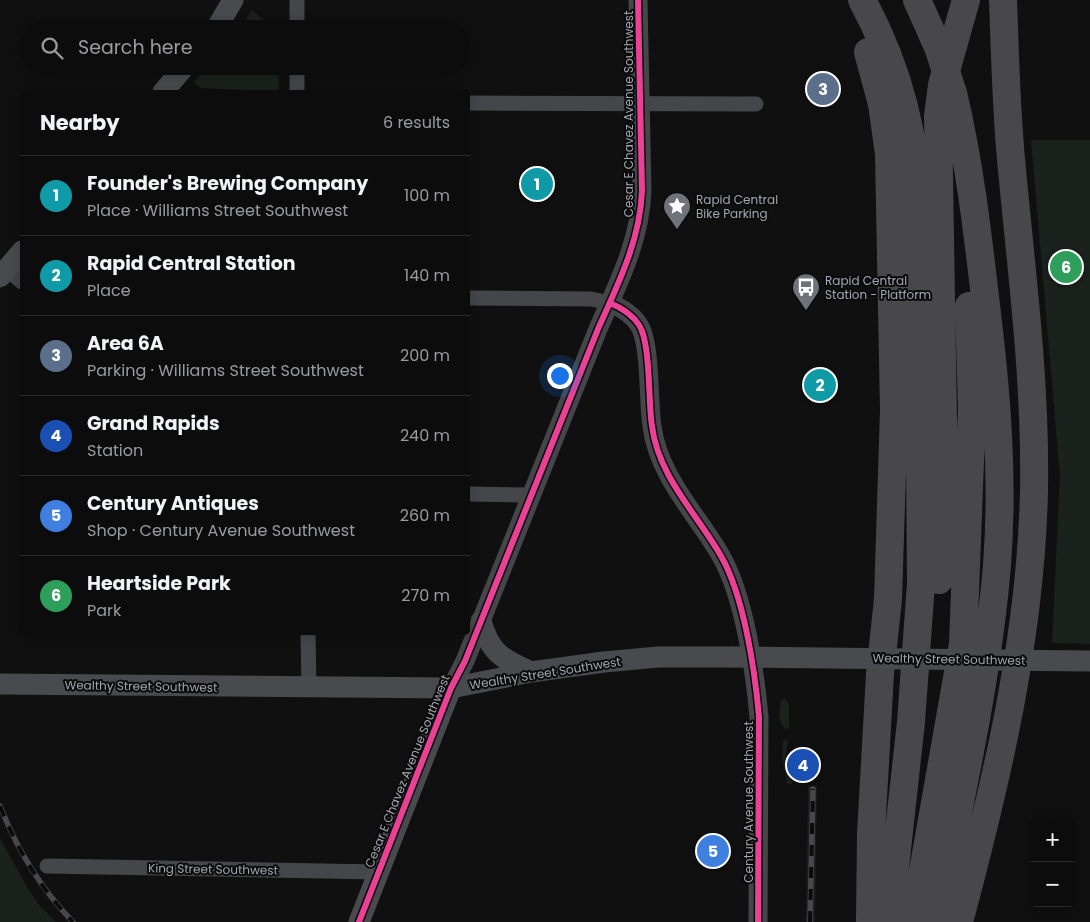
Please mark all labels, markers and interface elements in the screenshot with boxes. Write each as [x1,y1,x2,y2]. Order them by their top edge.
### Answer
street label: Cesar E Chavez Avenue Southwest [620,11,637,217]
search box [20,20,470,75]
icon: search [38,34,66,62]
text: Search here [78,34,192,61]
pin: 3 [807,70,839,108]
text: Nearby [40,108,120,137]
text: 6 results [383,111,450,134]
pin: 1 [521,165,553,203]
text: Founder's Brewing Company [87,170,368,197]
text: 1 [53,184,59,207]
text: 100 m [404,184,450,207]
place icon: Rapid Central Bike Parking [662,191,692,230]
place label: Rapid Central Bike Parking [696,191,778,222]
text: Place · Williams Street Southwest [87,199,348,222]
pin: 6 [1050,248,1082,286]
text: Rapid Central Station [87,250,296,277]
text: 2 [51,264,61,287]
text: 140 m [404,264,450,287]
bus stop icon: Rapid Central Station - Platform [791,272,821,311]
place label: Rapid Central Station - Platform [825,272,931,303]
text: Place [87,279,131,302]
text: Area 6A [87,330,164,357]
text: 3 [51,344,61,367]
text: 200 m [400,344,450,367]
text: Parking · Williams Street Southwest [87,359,364,382]
your location [547,363,573,389]
pin: 2 [804,366,836,404]
text: Grand Rapids [87,410,220,437]
text: 4 [51,424,61,447]
text: 240 m [400,424,450,447]
text: Station [87,439,143,462]
text: Century Antiques [87,490,259,517]
text: 5 [51,504,61,527]
text: 260 m [400,504,450,527]
text: Shop · Century Avenue Southwest [87,519,355,542]
text: Heartside Park [87,570,231,597]
text: 6 [51,584,61,607]
text: 270 m [401,584,450,607]
text: Park [87,599,121,622]
street label: Wealthy Street Southwest [872,649,1026,669]
street label: Wealthy Street Southwest [468,653,622,693]
street label: Cesar E Chavez Avenue Southwest [360,672,454,870]
street label: Wealthy Street Southwest [64,676,218,696]
street label: Century Avenue Southwest [740,721,757,883]
pin: 4 [787,746,819,784]
map controls [1030,817,1075,907]
button: + [1030,817,1075,862]
pin: 5 [697,832,729,870]
street label: King Street Southwest [148,859,278,879]
button: − [1030,862,1075,907]

